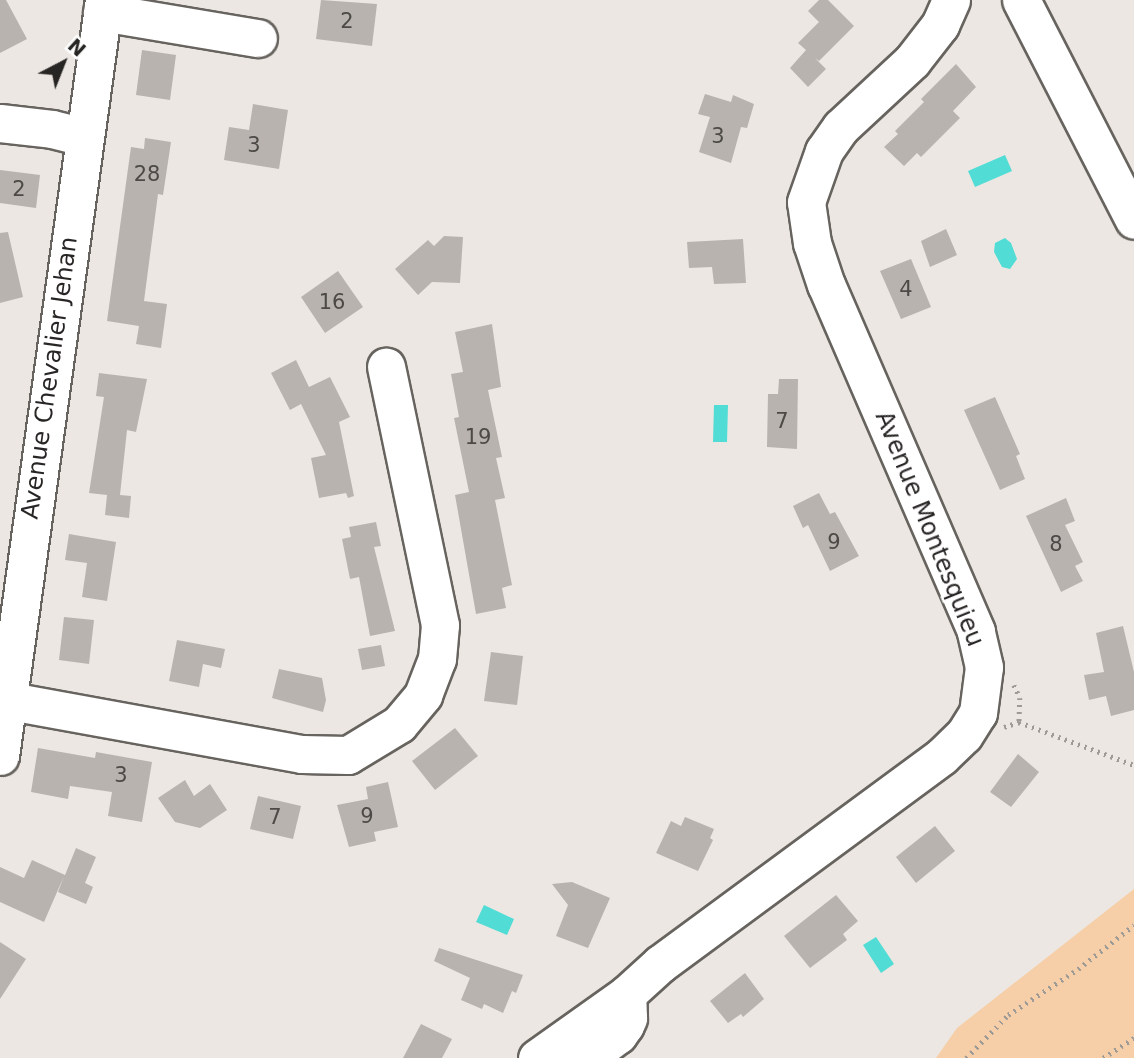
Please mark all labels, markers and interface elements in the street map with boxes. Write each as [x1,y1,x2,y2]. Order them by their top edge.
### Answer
house number: 2 [340,8,354,34]
north arrow [28,28,98,98]
text: N [64,34,90,61]
house number: 3 [711,123,725,149]
house number: 3 [247,132,261,158]
house number: 28 [134,161,160,187]
house number: 2 [12,176,26,202]
street label: Avenue Chevalier Jehan [16,235,84,521]
house number: 4 [899,276,913,302]
house number: 16 [319,289,345,315]
street label: Avenue Montesquieu [869,407,989,651]
house number: 7 [775,408,789,434]
house number: 19 [465,424,491,450]
house number: 9 [827,529,841,555]
house number: 8 [1049,531,1063,557]
house number: 3 [114,762,128,788]
house number: 9 [360,803,374,829]
house number: 7 [268,804,282,830]

